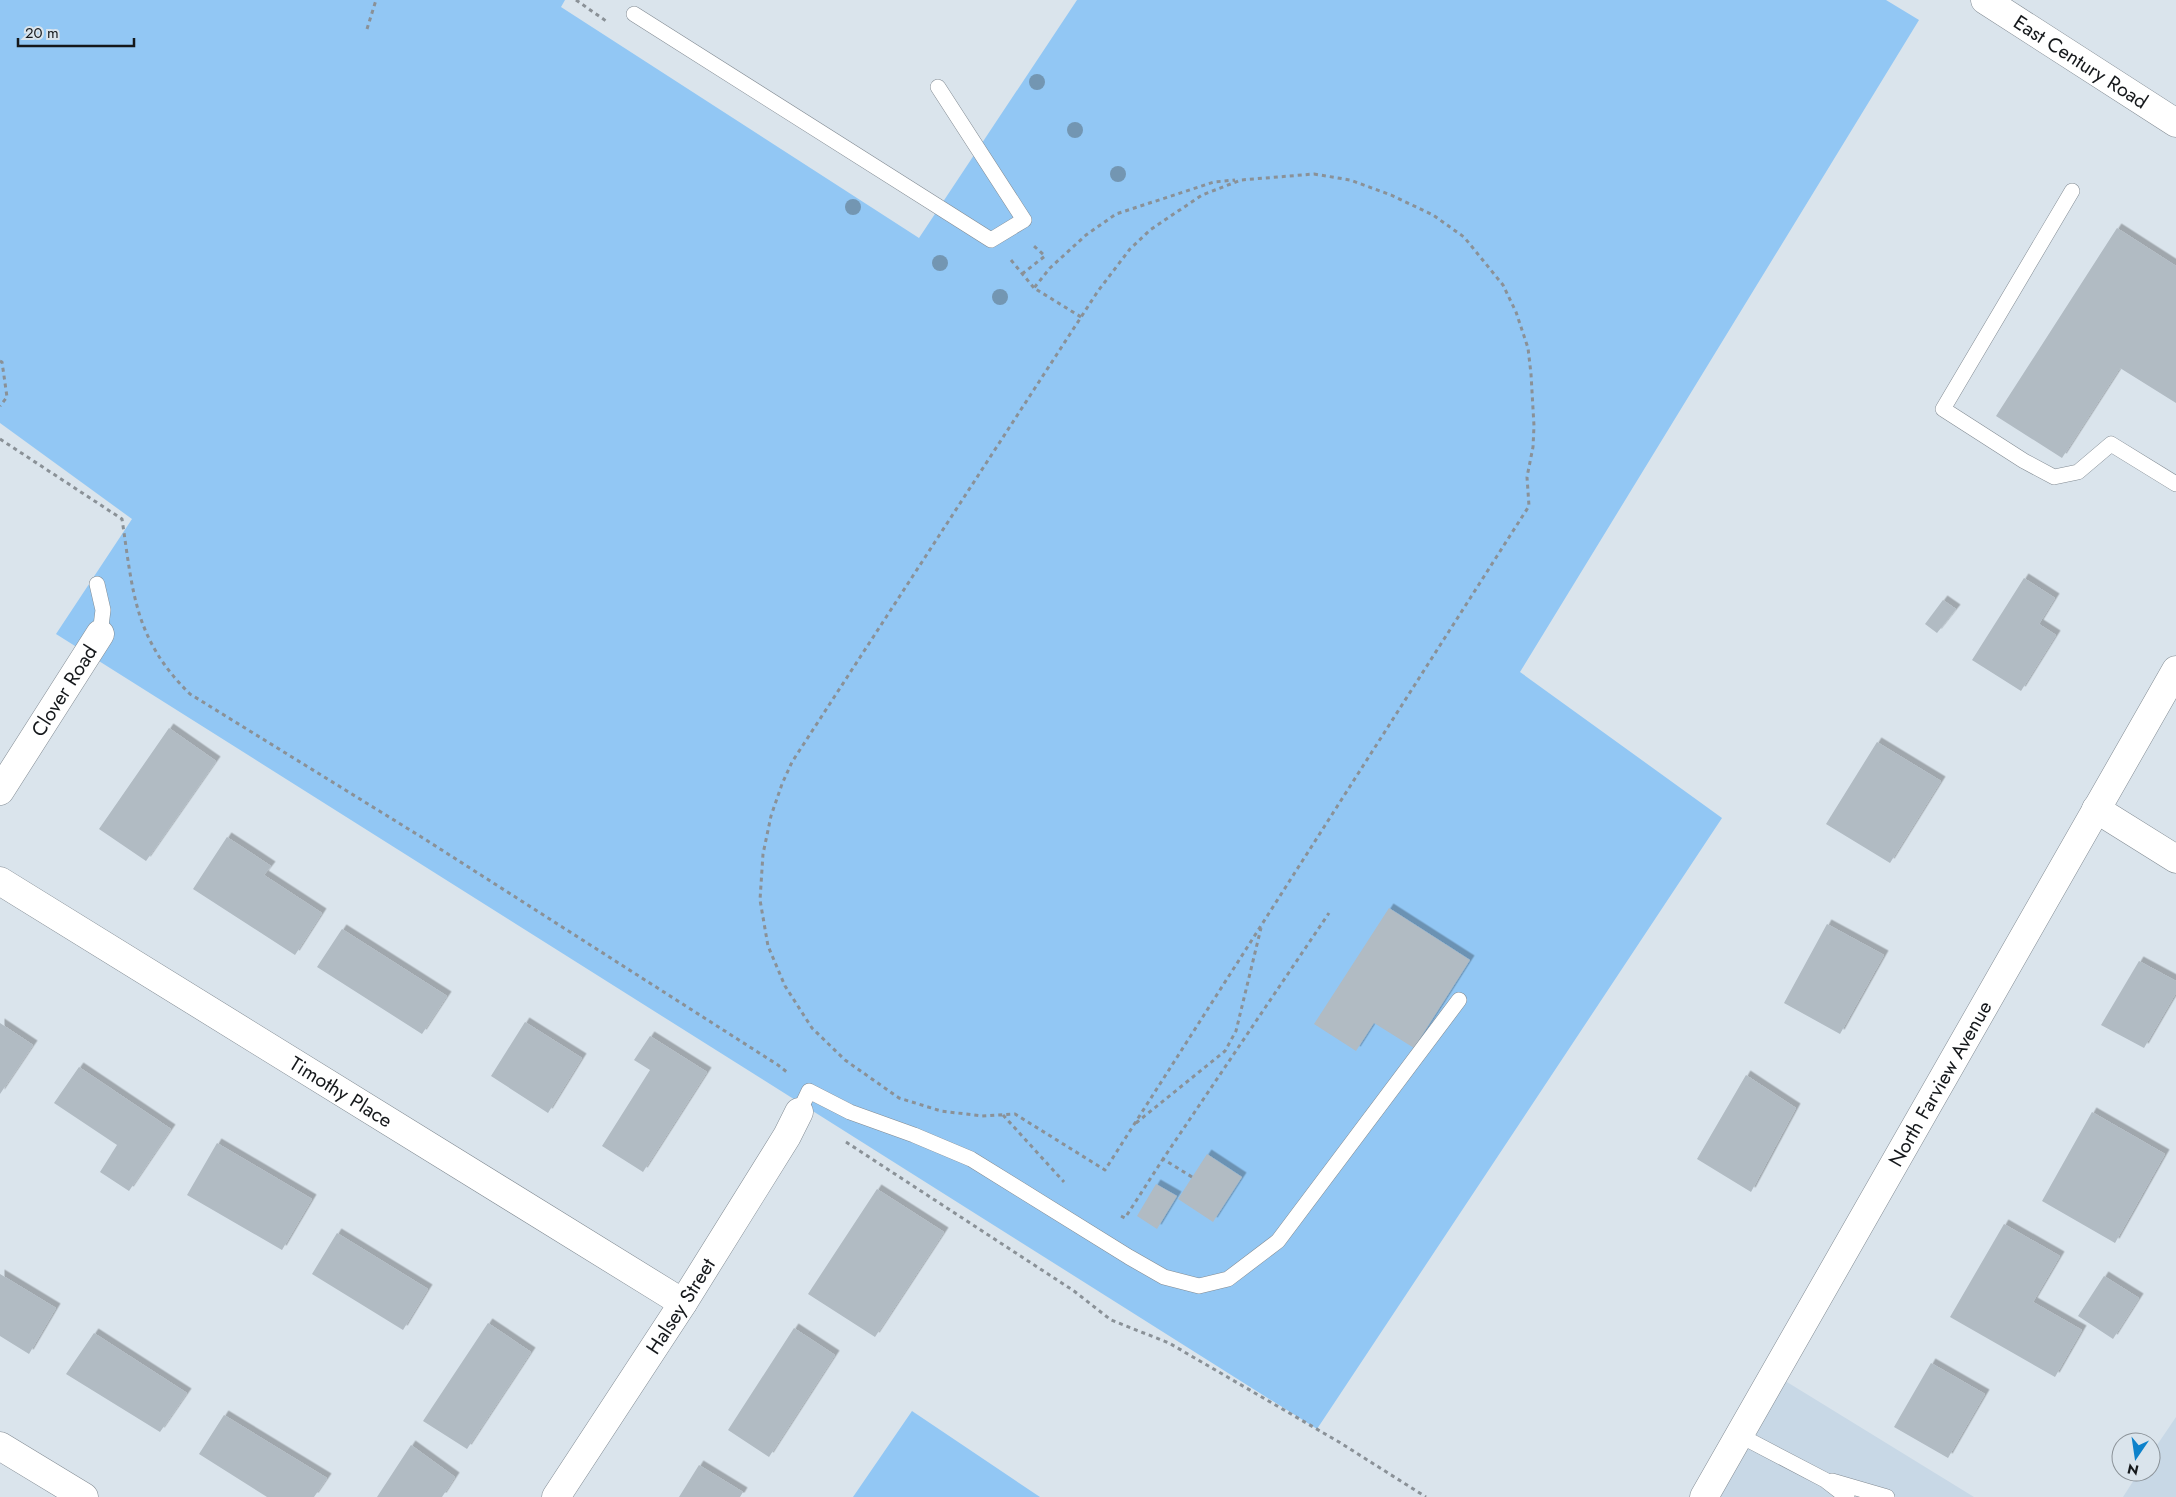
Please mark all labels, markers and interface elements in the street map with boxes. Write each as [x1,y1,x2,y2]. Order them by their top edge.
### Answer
street label: East Century Road [2008,8,2154,116]
scale bar [18,15,134,47]
text: 20 m [25,22,59,44]
street label: Clover Road [24,639,104,742]
street label: North Farview Avenue [1881,995,1999,1172]
street label: Timothy Place [284,1049,398,1135]
street label: Halsey Street [639,1252,722,1360]
north arrow [2111,1432,2161,1482]
text: N [2125,1459,2141,1481]

